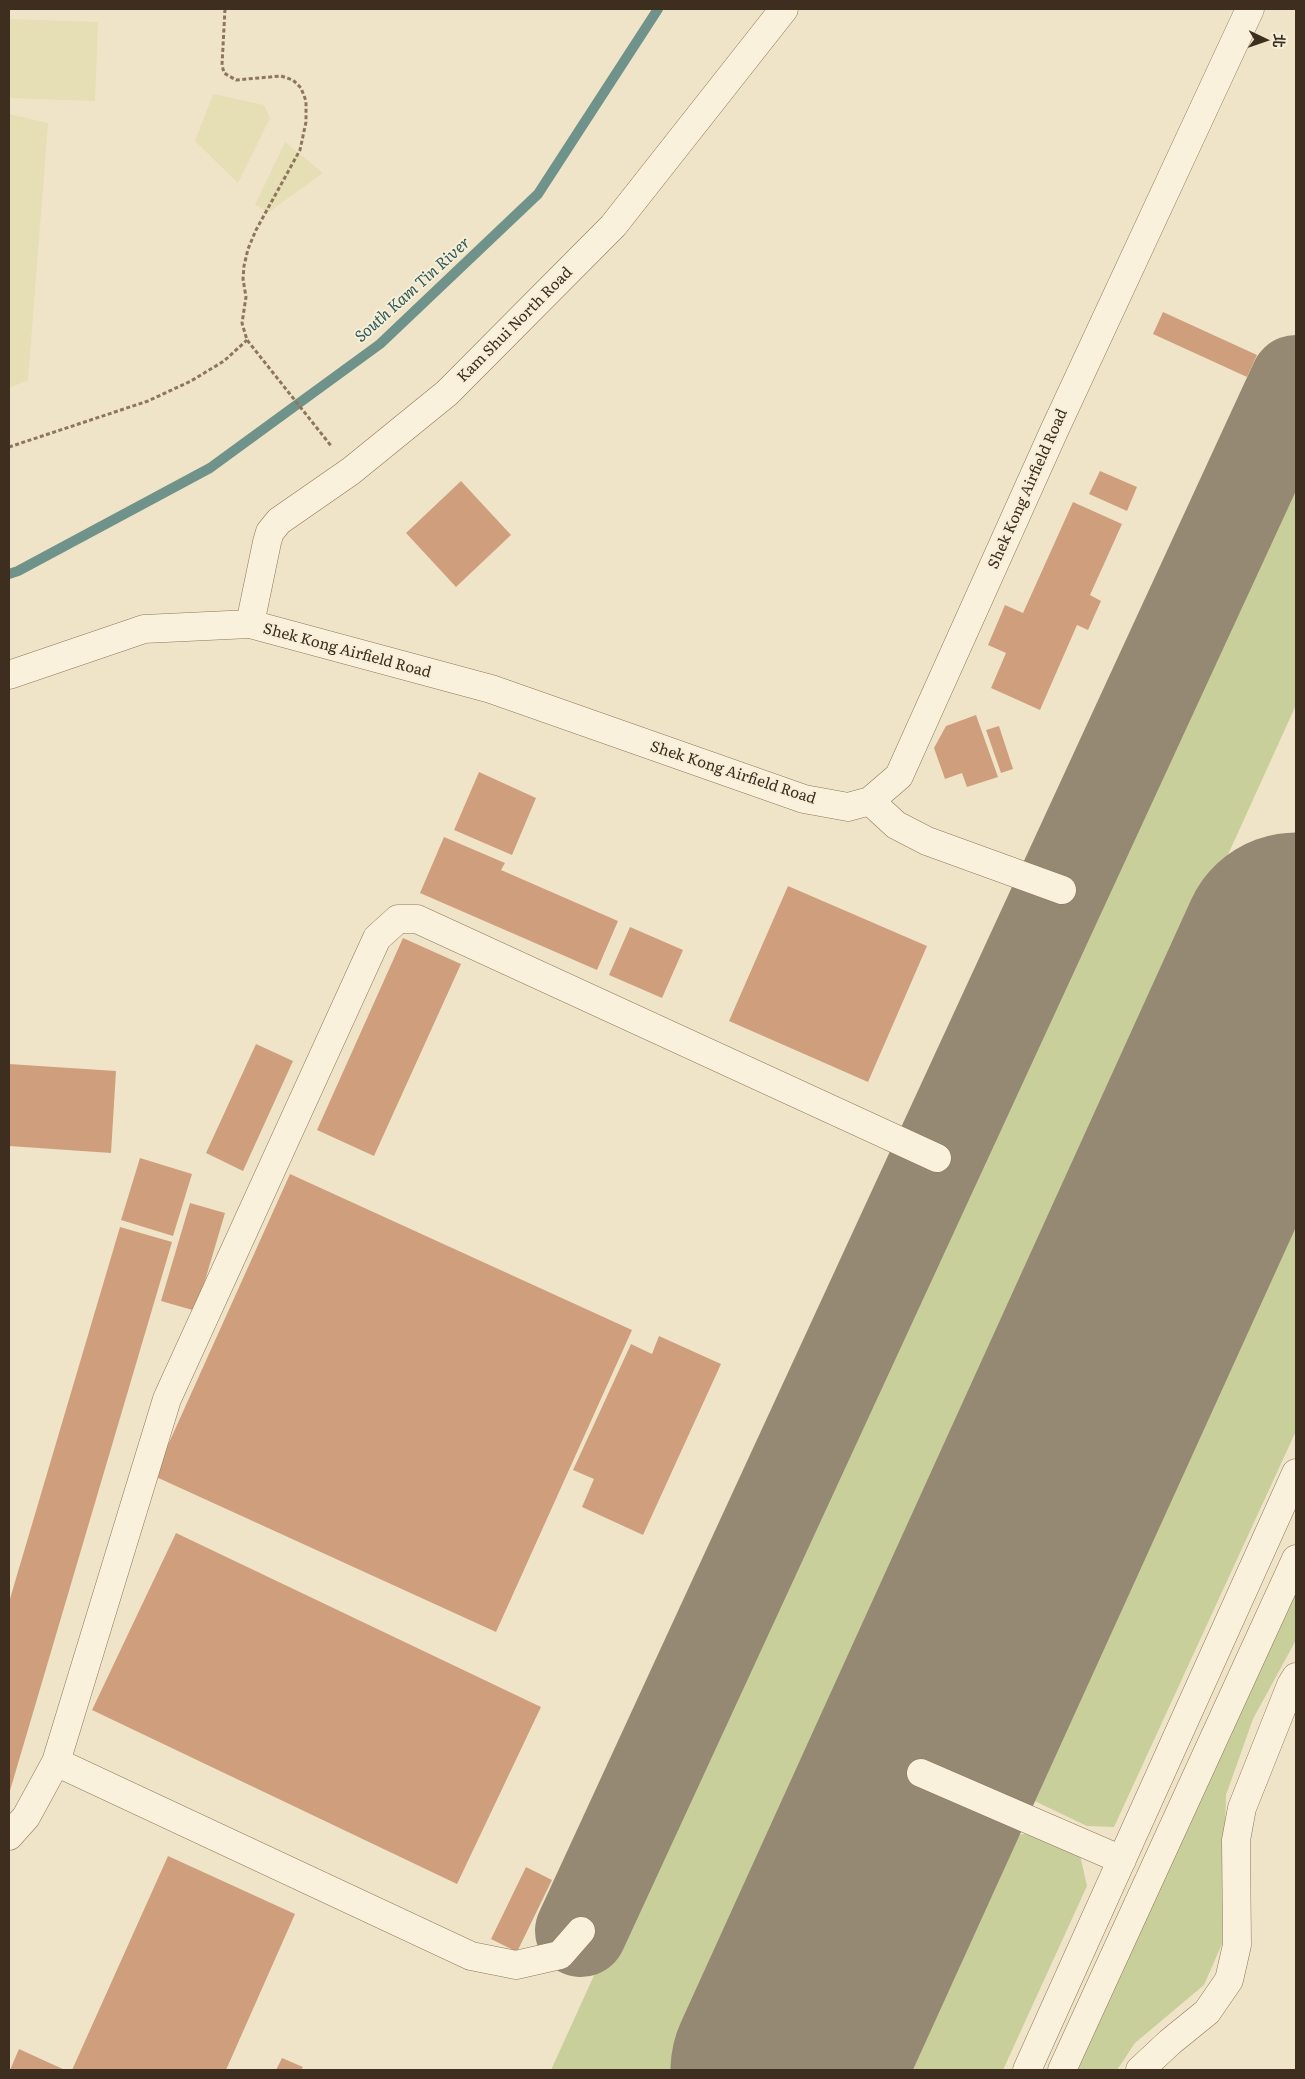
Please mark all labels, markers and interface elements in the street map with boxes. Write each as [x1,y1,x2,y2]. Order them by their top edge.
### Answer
north arrow [1240,15,1290,65]
text: 北 [1270,33,1290,48]
water label: South Kam Tin River [352,233,474,347]
street label: Kam Shui North Road [454,264,576,386]
street label: Shek Kong Airfield Road [985,406,1071,572]
street label: Shek Kong Airfield Road [261,620,433,682]
street label: Shek Kong Airfield Road [648,738,818,808]

